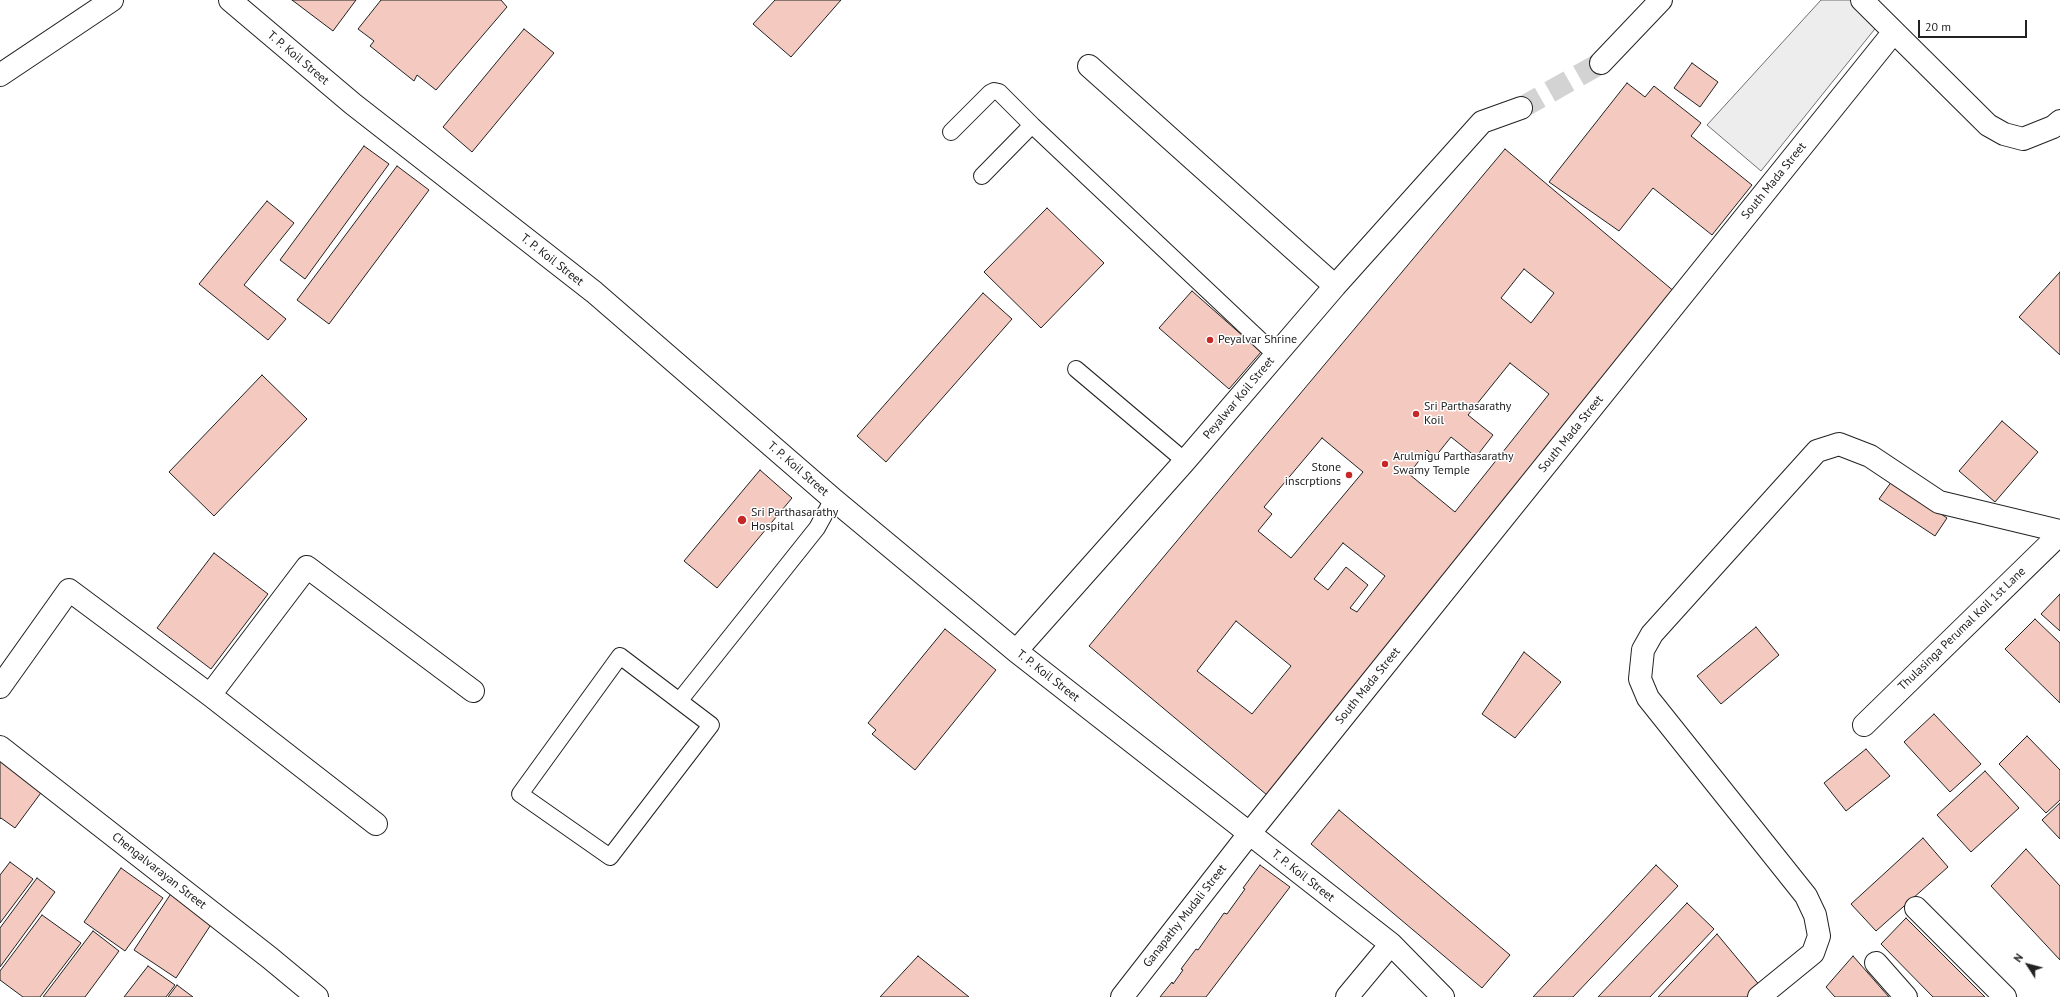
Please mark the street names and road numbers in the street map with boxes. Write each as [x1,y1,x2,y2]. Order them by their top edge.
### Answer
street label: T. P. Koil Street [264,28,332,88]
street label: South Mada Street [1739,140,1809,222]
street label: T. P. Koil Street [518,231,586,289]
street label: Peyalwar Koil Street [1200,354,1278,442]
street label: South Mada Street [1536,393,1606,475]
street label: T. P. Koil Street [765,439,831,499]
street label: Thulasinga Perumal Koil 1st Lane [1895,564,2029,694]
street label: South Mada Street [1333,645,1403,727]
street label: T. P. Koil Street [1014,647,1082,705]
street label: Chengalvarayan Street [109,830,209,912]
street label: T. P. Koil Street [1269,847,1337,905]
street label: Ganapathy Mudali Street [1140,862,1230,970]

